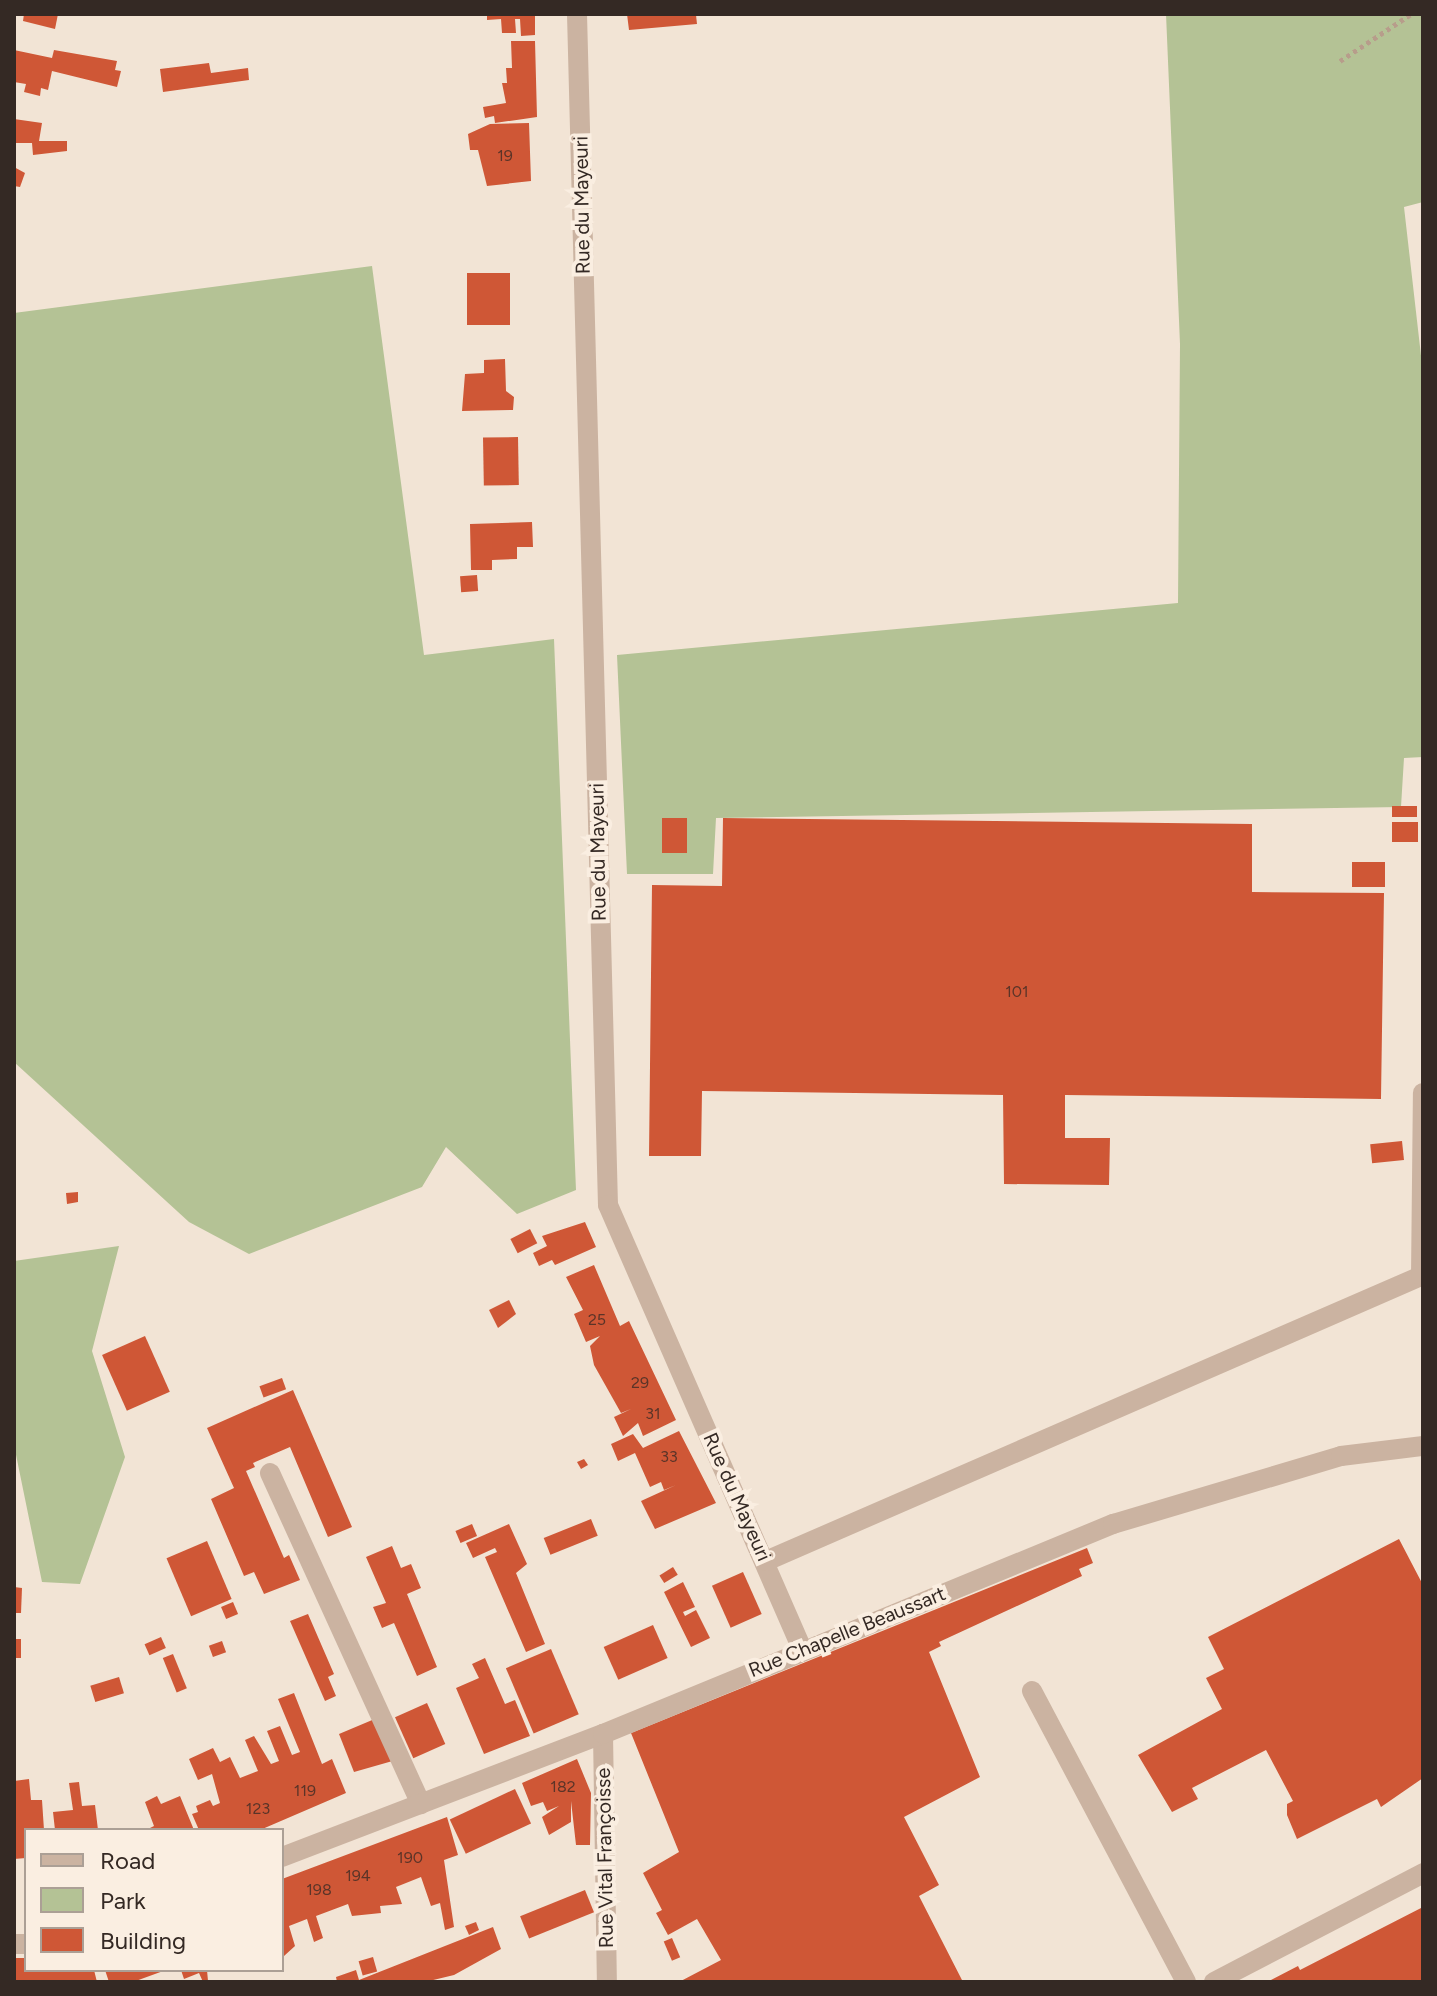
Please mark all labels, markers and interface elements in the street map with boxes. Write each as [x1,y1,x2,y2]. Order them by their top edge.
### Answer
street label: Rue du Mayeuri [569,136,595,274]
house number: 19 [497,146,513,166]
street label: Rue du Mayeuri [585,783,611,921]
house number: 101 [1005,982,1029,1002]
house number: 25 [588,1310,606,1330]
house number: 29 [631,1373,649,1393]
house number: 31 [645,1404,661,1424]
street label: Rue du Mayeuri [698,1429,776,1565]
house number: 33 [660,1447,678,1467]
street label: Rue Chapelle Beaussart [745,1581,949,1683]
street label: Rue Vital Françoisse [591,1768,619,1948]
house number: 182 [550,1777,576,1797]
house number: 119 [294,1781,316,1801]
house number: 123 [246,1799,270,1819]
legend [24,1828,284,1972]
text: Road [100,1846,155,1875]
house number: 190 [397,1848,423,1868]
house number: 194 [345,1866,371,1886]
house number: 198 [306,1880,332,1900]
text: Park [100,1886,146,1915]
text: Building [100,1926,186,1955]

